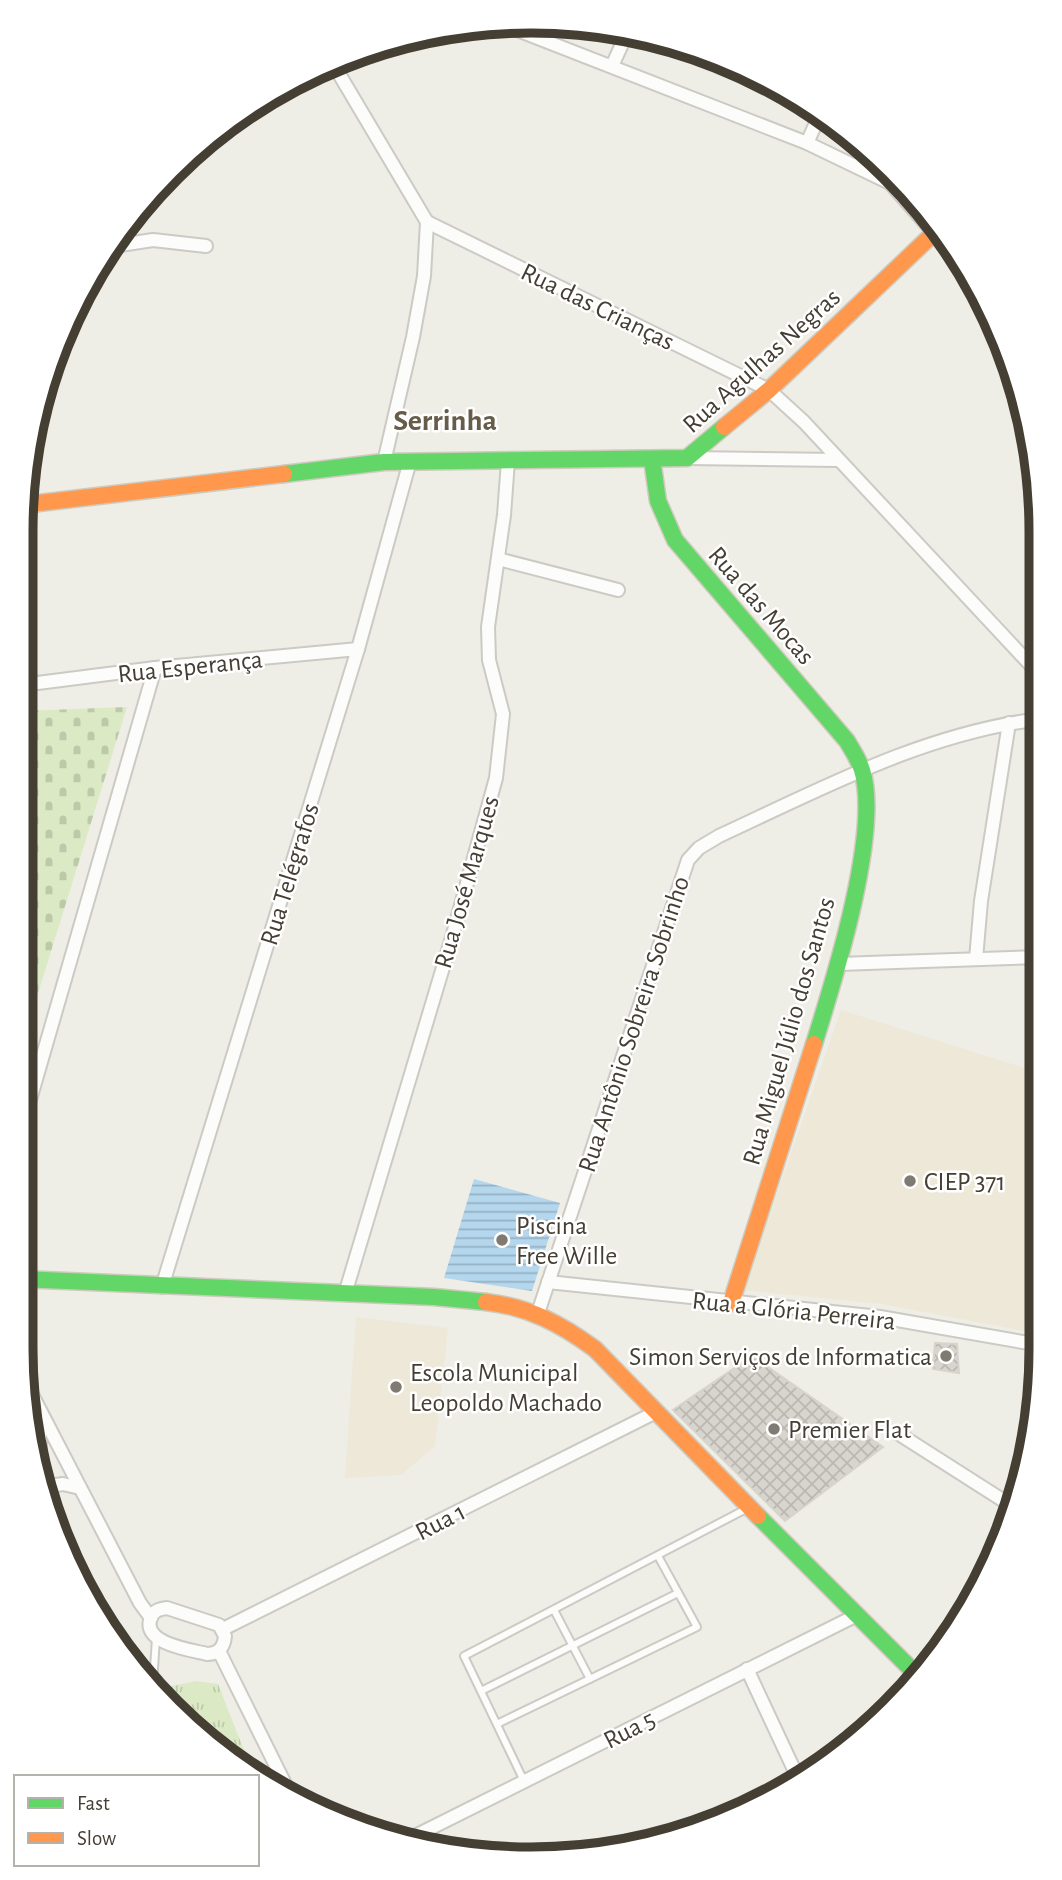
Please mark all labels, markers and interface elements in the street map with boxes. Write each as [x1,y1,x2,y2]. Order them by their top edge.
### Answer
street label: Rua das Crianças [517,259,678,355]
street label: Rua Agulhas Negras [678,284,845,438]
district label: Serrinha [393,406,497,436]
street label: Rua das Mocas [703,542,819,670]
street label: Rua Esperança [116,646,264,688]
street label: Rua José Marques [430,793,504,971]
street label: Rua Telégrafos [256,800,324,948]
street label: Rua Antônio Sobreira Sobrinho [574,873,694,1176]
street label: Rua Miguel Júlio dos Santos [738,895,840,1168]
place label: CIEP 371 [924,1169,1005,1195]
marker: CIEP 371 [902,1173,918,1189]
place label: Piscina Free Wille [516,1213,617,1269]
marker: Piscina Free Wille [494,1232,510,1248]
street label: Rua a Glória Perreira [691,1287,897,1335]
place label: Simon Serviços de Informatica [629,1344,932,1370]
marker: Simon Serviços de Informatica [938,1348,954,1364]
place label: Escola Municipal Leopoldo Machado [410,1360,602,1416]
marker: Escola Municipal Leopoldo Machado [388,1379,404,1395]
place label: Premier Flat [788,1417,911,1443]
marker: Premier Flat [766,1421,782,1437]
street label: Rua 1 [411,1498,470,1545]
street label: Rua 5 [599,1706,660,1754]
legend [14,1775,259,1866]
text: Fast [77,1793,110,1814]
text: Slow [77,1828,116,1849]

